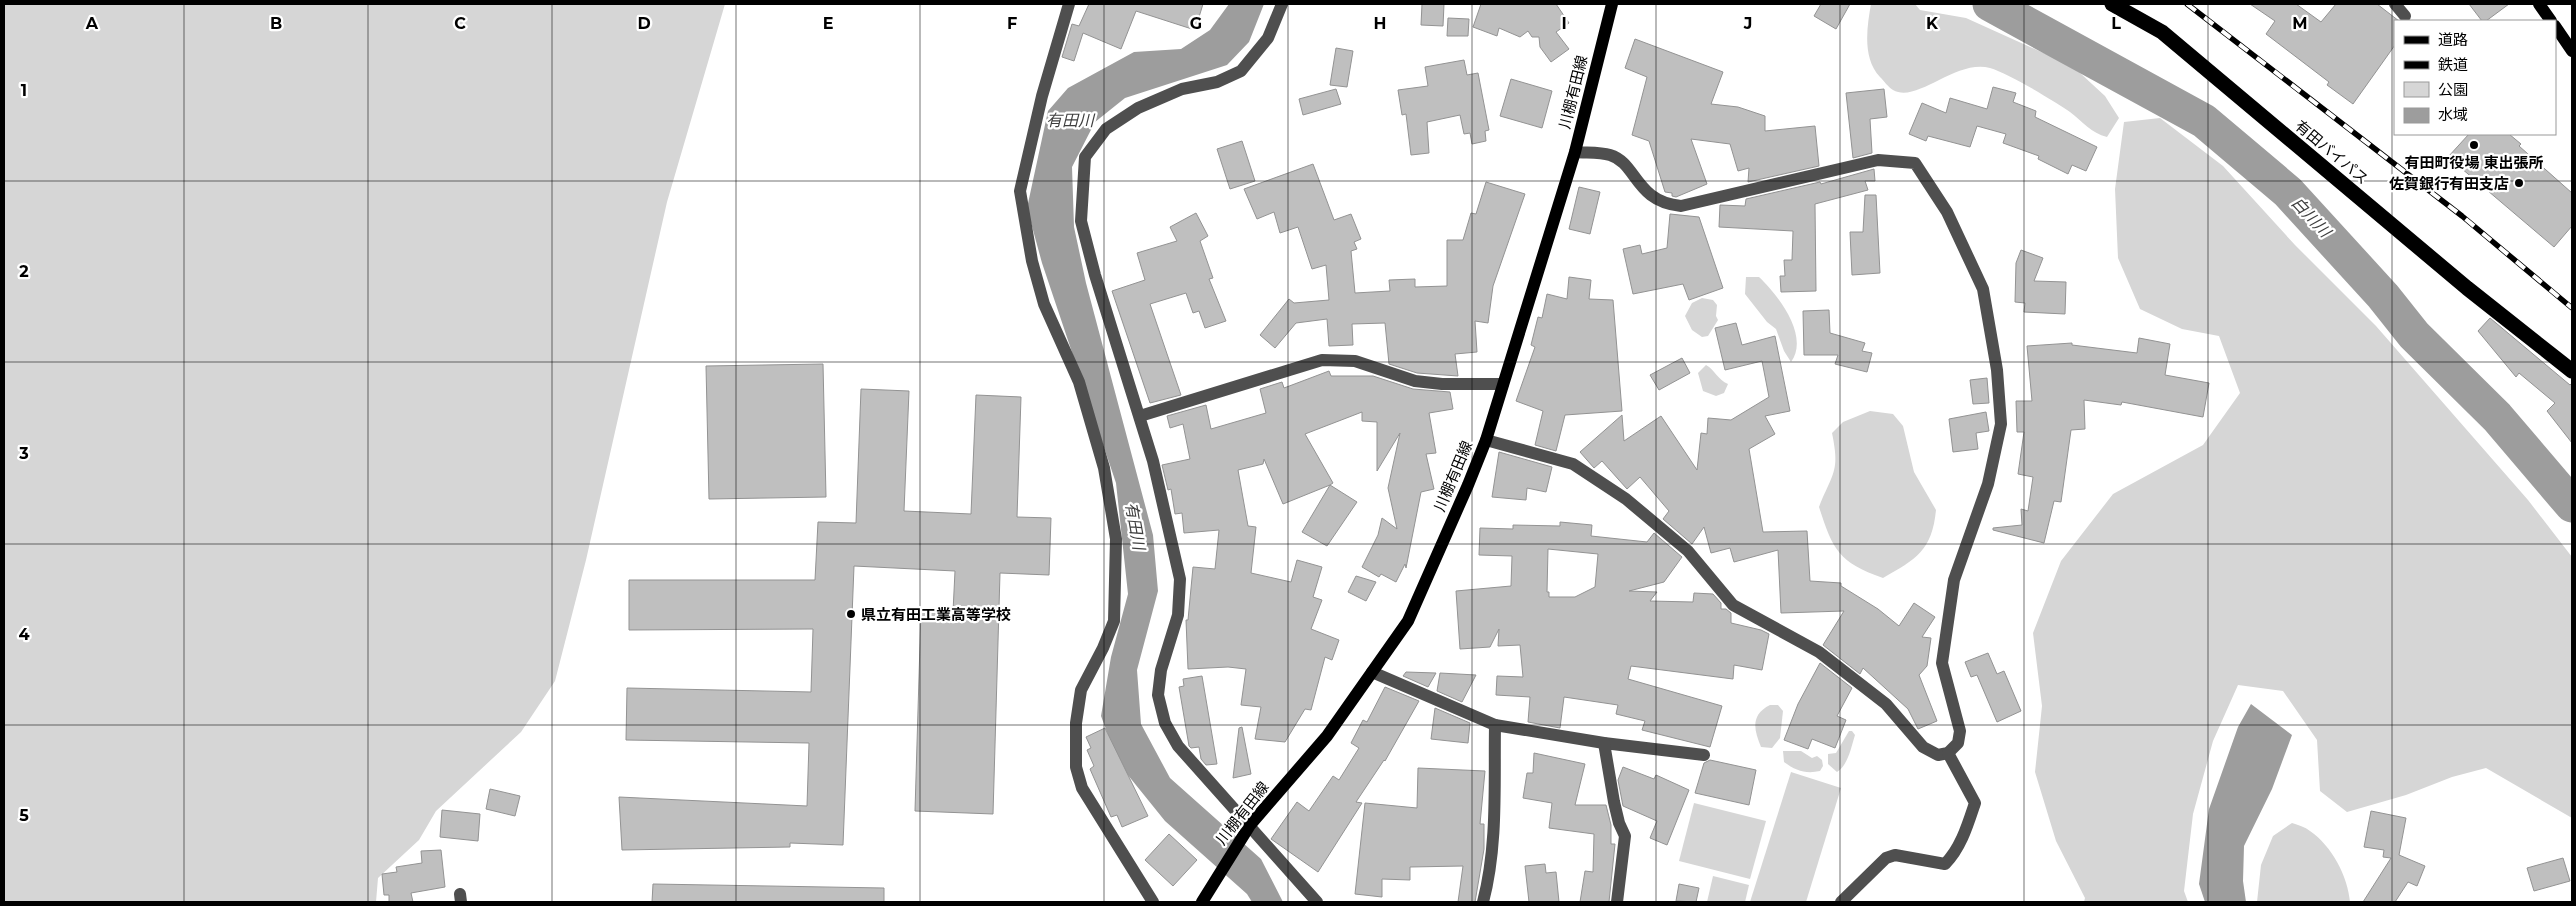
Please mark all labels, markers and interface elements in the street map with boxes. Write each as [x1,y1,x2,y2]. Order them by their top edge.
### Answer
text: A [85,14,99,33]
text: B [270,14,282,33]
text: C [454,14,466,33]
text: D [637,14,651,33]
text: E [823,14,833,33]
text: F [1007,14,1017,33]
text: G [1190,14,1202,33]
text: H [1374,14,1386,33]
text: I [1561,14,1567,33]
text: J [1743,14,1752,33]
text: K [1926,14,1939,33]
text: L [2111,14,2121,33]
text: M [2292,14,2308,33]
legend [2394,20,2556,135]
text: 道路 [2438,30,2468,49]
street label: 川棚有田線 [1555,53,1591,131]
text: 鉄道 [2438,55,2468,74]
text: 公園 [2438,80,2468,99]
text: 1 [21,81,27,100]
text: 水域 [2438,105,2468,124]
water label: 有田川 [1046,111,1096,130]
street label: 有田バイパス [2292,116,2372,188]
marker: 有田町役場 東出張所 [2468,139,2480,151]
place label: 有田町役場 東出張所 [2404,153,2544,172]
place label: 佐賀銀行有田支店 [2389,174,2509,193]
marker: 佐賀銀行有田支店 [2513,177,2525,189]
water label: 白川川 [2288,193,2336,242]
text: 2 [19,262,29,281]
street label: 川棚有田線 [1430,438,1476,514]
text: 3 [18,444,29,463]
water label: 有田川 [1121,501,1149,553]
place label: 県立有田工業高等学校 [861,605,1011,624]
marker: 県立有田工業高等学校 [845,608,857,620]
text: 4 [18,625,30,644]
street label: 川棚有田線 [1211,778,1273,848]
text: 5 [19,806,29,825]

